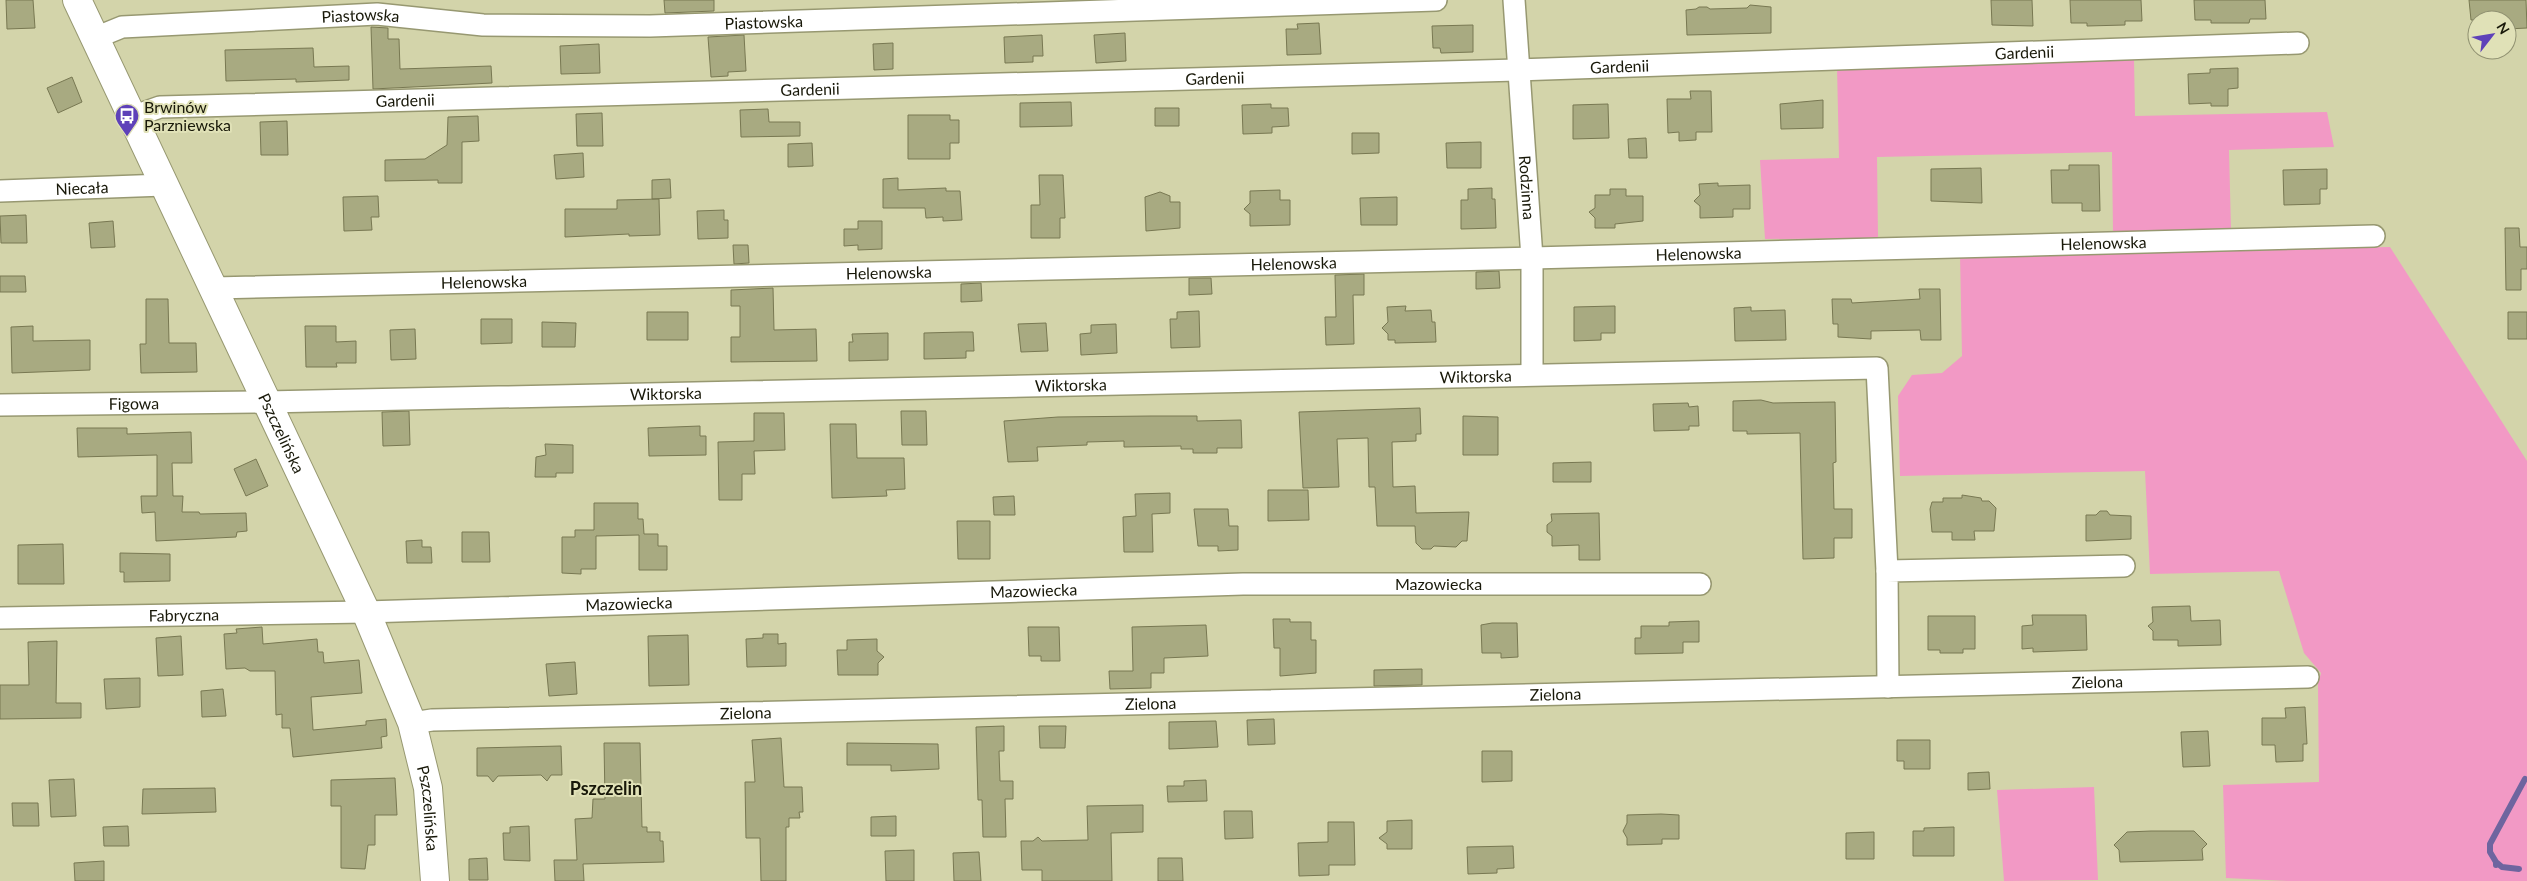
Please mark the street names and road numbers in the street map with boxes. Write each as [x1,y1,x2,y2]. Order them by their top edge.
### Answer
street label: Piastowska [321,4,401,26]
street label: Piastowska [724,11,803,33]
street label: Gardenii [1995,41,2054,62]
street label: Gardenii [1590,55,1650,76]
street label: Gardenii [1185,67,1245,88]
street label: Gardenii [780,78,840,99]
street label: Gardenii [375,90,435,110]
street label: Rodzinna [1516,155,1539,220]
street label: Niecała [55,177,109,198]
street label: Helenowska [2060,232,2147,253]
street label: Helenowska [1655,243,1742,264]
street label: Helenowska [1250,252,1337,273]
street label: Helenowska [846,262,932,283]
street label: Helenowska [441,271,527,292]
street label: Wiktorska [1439,366,1512,386]
street label: Wiktorska [1035,374,1107,395]
street label: Wiktorska [630,383,702,403]
street label: Pszczelińska [255,390,309,476]
street label: Figowa [109,393,159,413]
street label: Mazowiecka [1395,574,1482,593]
street label: Mazowiecka [990,579,1077,601]
street label: Mazowiecka [585,592,673,614]
street label: Fabryczna [149,604,219,625]
street label: Zielona [2071,671,2123,691]
street label: Zielona [1529,684,1582,704]
street label: Zielona [1125,693,1177,713]
street label: Zielona [720,702,772,722]
street label: Pszczelińska [414,763,443,852]

